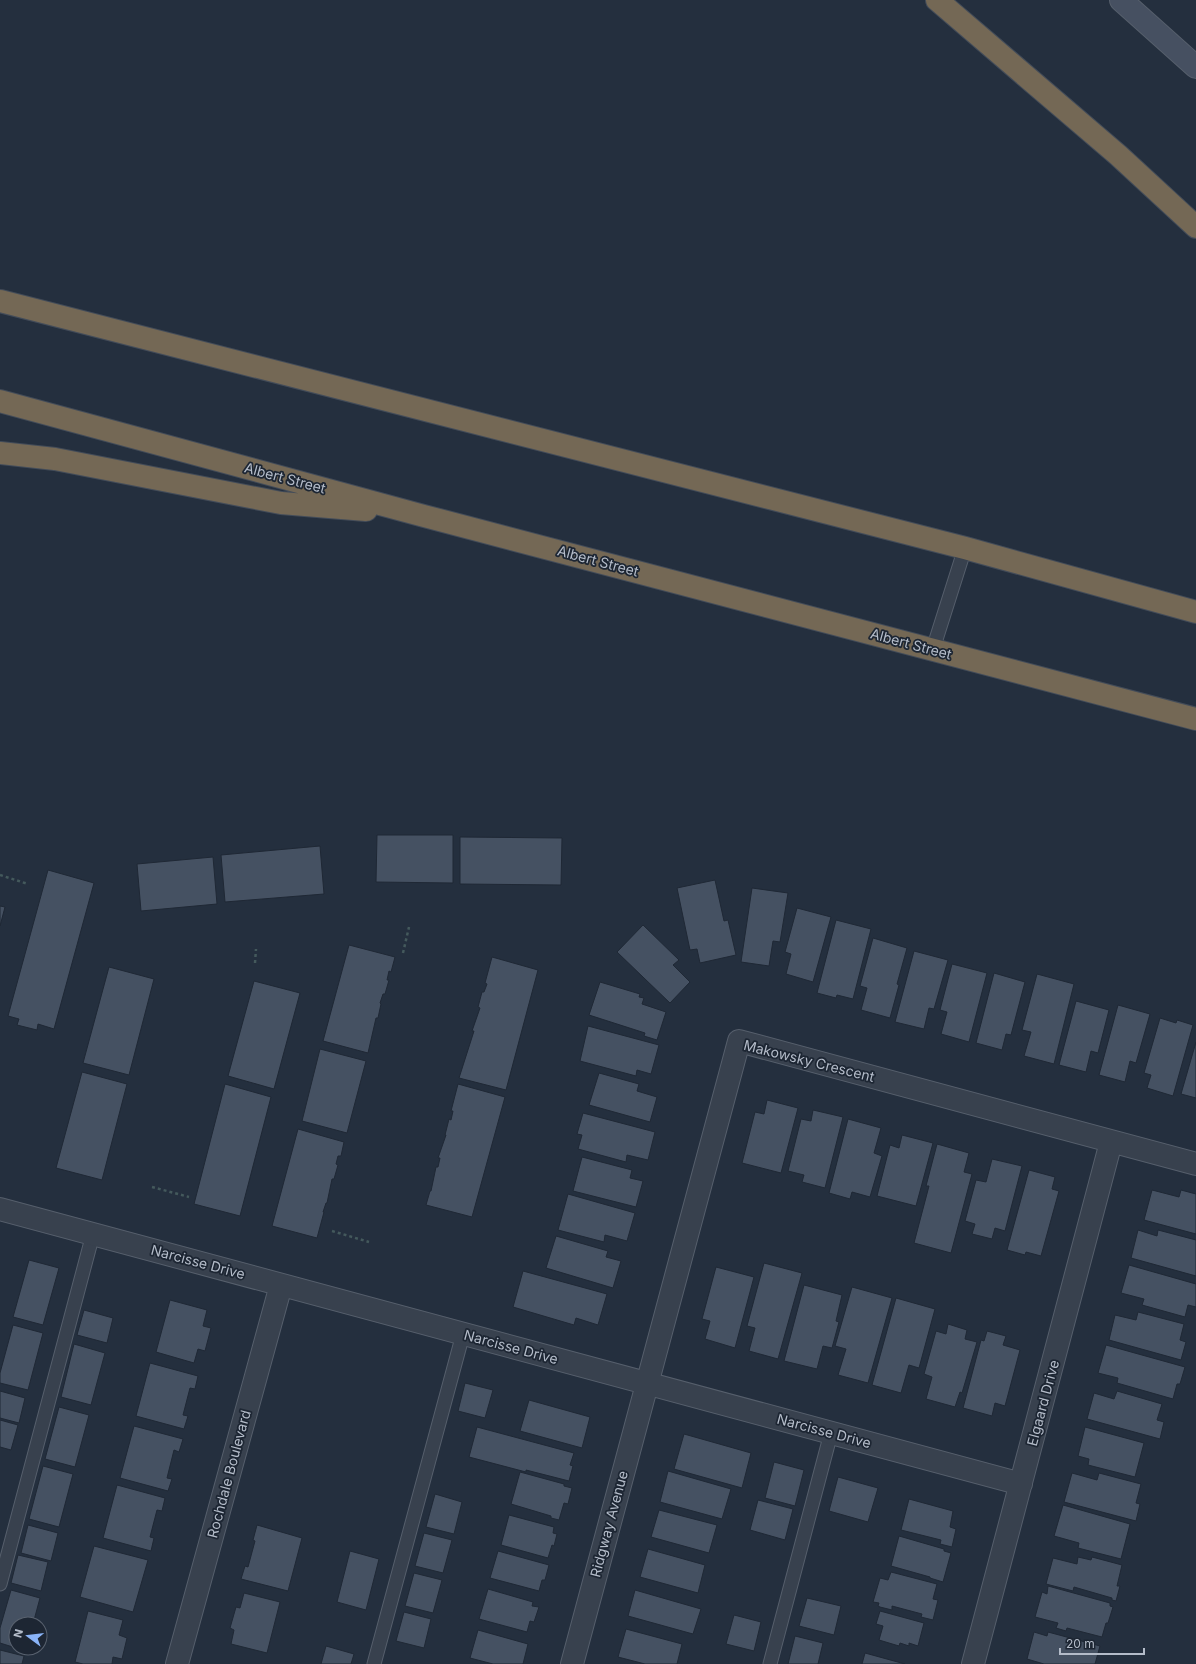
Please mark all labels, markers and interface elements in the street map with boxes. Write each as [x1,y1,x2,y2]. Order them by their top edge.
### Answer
street label: Albert Street [243,459,328,497]
street label: Albert Street [556,542,641,580]
street label: Albert Street [869,625,954,663]
street label: Makowsky Crescent [742,1036,877,1085]
street label: Narcisse Drive [149,1241,247,1282]
street label: Narcisse Drive [462,1326,560,1367]
street label: Elgaard Drive [1023,1358,1062,1448]
street label: Rochdale Boulevard [203,1408,254,1540]
street label: Narcisse Drive [775,1410,873,1451]
street label: Ridgway Avenue [586,1469,631,1579]
north arrow [8,1616,48,1656]
text: N [10,1628,26,1639]
scale bar [1060,1630,1144,1656]
text: 20 m [1066,1636,1095,1651]

